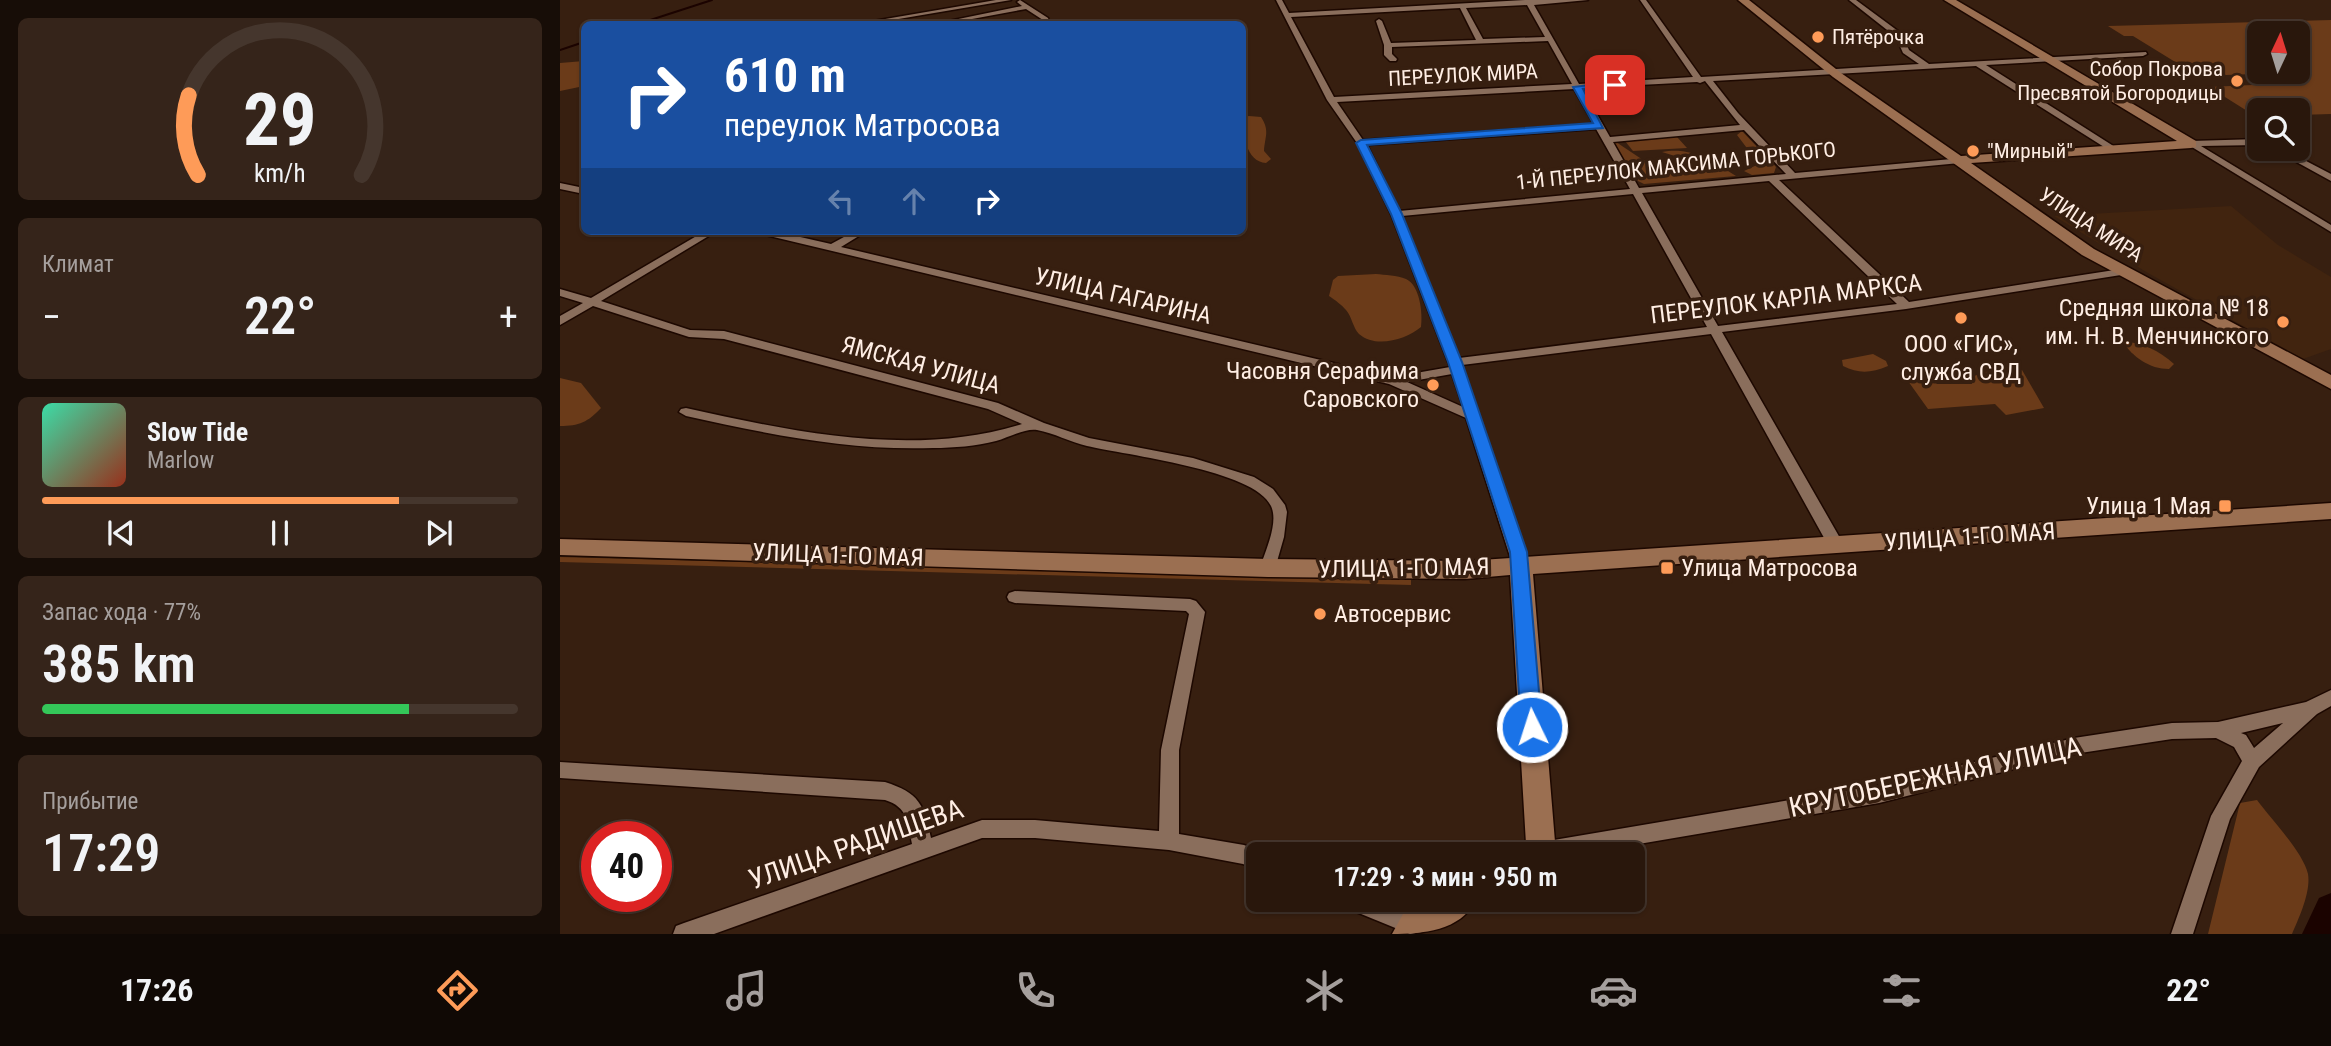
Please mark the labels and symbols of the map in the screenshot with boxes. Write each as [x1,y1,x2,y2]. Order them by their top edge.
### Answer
north arrow [2247,21,2310,84]
place label: Пятёрочка [1832,25,1924,49]
marker: Пятёрочка [1810,29,1826,45]
pin [1585,55,1645,115]
place label: Собор Покрова Пресвятой Богородицы [2017,57,2223,105]
street label: ПЕРЕУЛОК МИРА [1388,59,1538,91]
marker: Собор Покрова Пресвятой Богородицы [2229,73,2245,89]
street label: 1-Й ПЕРЕУЛОК МАКСИМА ГОРЬКОГО [1515,137,1837,195]
place label: "Мирный" [1987,139,2073,163]
marker: "Мирный" [1965,143,1981,159]
street label: УЛИЦА МИРА [2035,183,2147,267]
street label: УЛИЦА ГАГАРИНА [1032,262,1214,330]
street label: ПЕРЕУЛОК КАРЛА МАРКСА [1649,268,1923,330]
place label: Средняя школа № 18 им. Н. В. Менчинского [2045,294,2269,350]
marker: ООО «ГИС», служба СВД [1953,310,1969,326]
marker: Средняя школа № 18 им. Н. В. Менчинского [2275,314,2291,330]
street label: ЯМСКАЯ УЛИЦА [839,330,1004,400]
place label: ООО «ГИС», служба СВД [1901,330,2021,386]
place label: Часовня Серафима Саровского [1226,357,1419,413]
marker: Часовня Серафима Саровского [1425,377,1441,393]
place label: Улица 1 Мая [2086,492,2211,520]
marker: Улица 1 Мая [2217,498,2233,514]
street label: УЛИЦА 1-ГО МАЯ [1884,517,2056,557]
street label: УЛИЦА 1-ГО МАЯ [752,538,924,572]
street label: УЛИЦА 1-ГО МАЯ [1318,553,1490,583]
place label: Улица Матросова [1681,554,1858,582]
marker: Улица Матросова [1659,560,1675,576]
place label: Автосервис [1334,600,1451,628]
marker: Автосервис [1312,606,1328,622]
position arrow [1495,690,1569,764]
street label: КРУТОБЕРЕЖНАЯ УЛИЦА [1786,730,2084,824]
street label: УЛИЦА РАДИЩЕВА [744,792,968,896]
speed limit sign: 40 [581,821,672,912]

